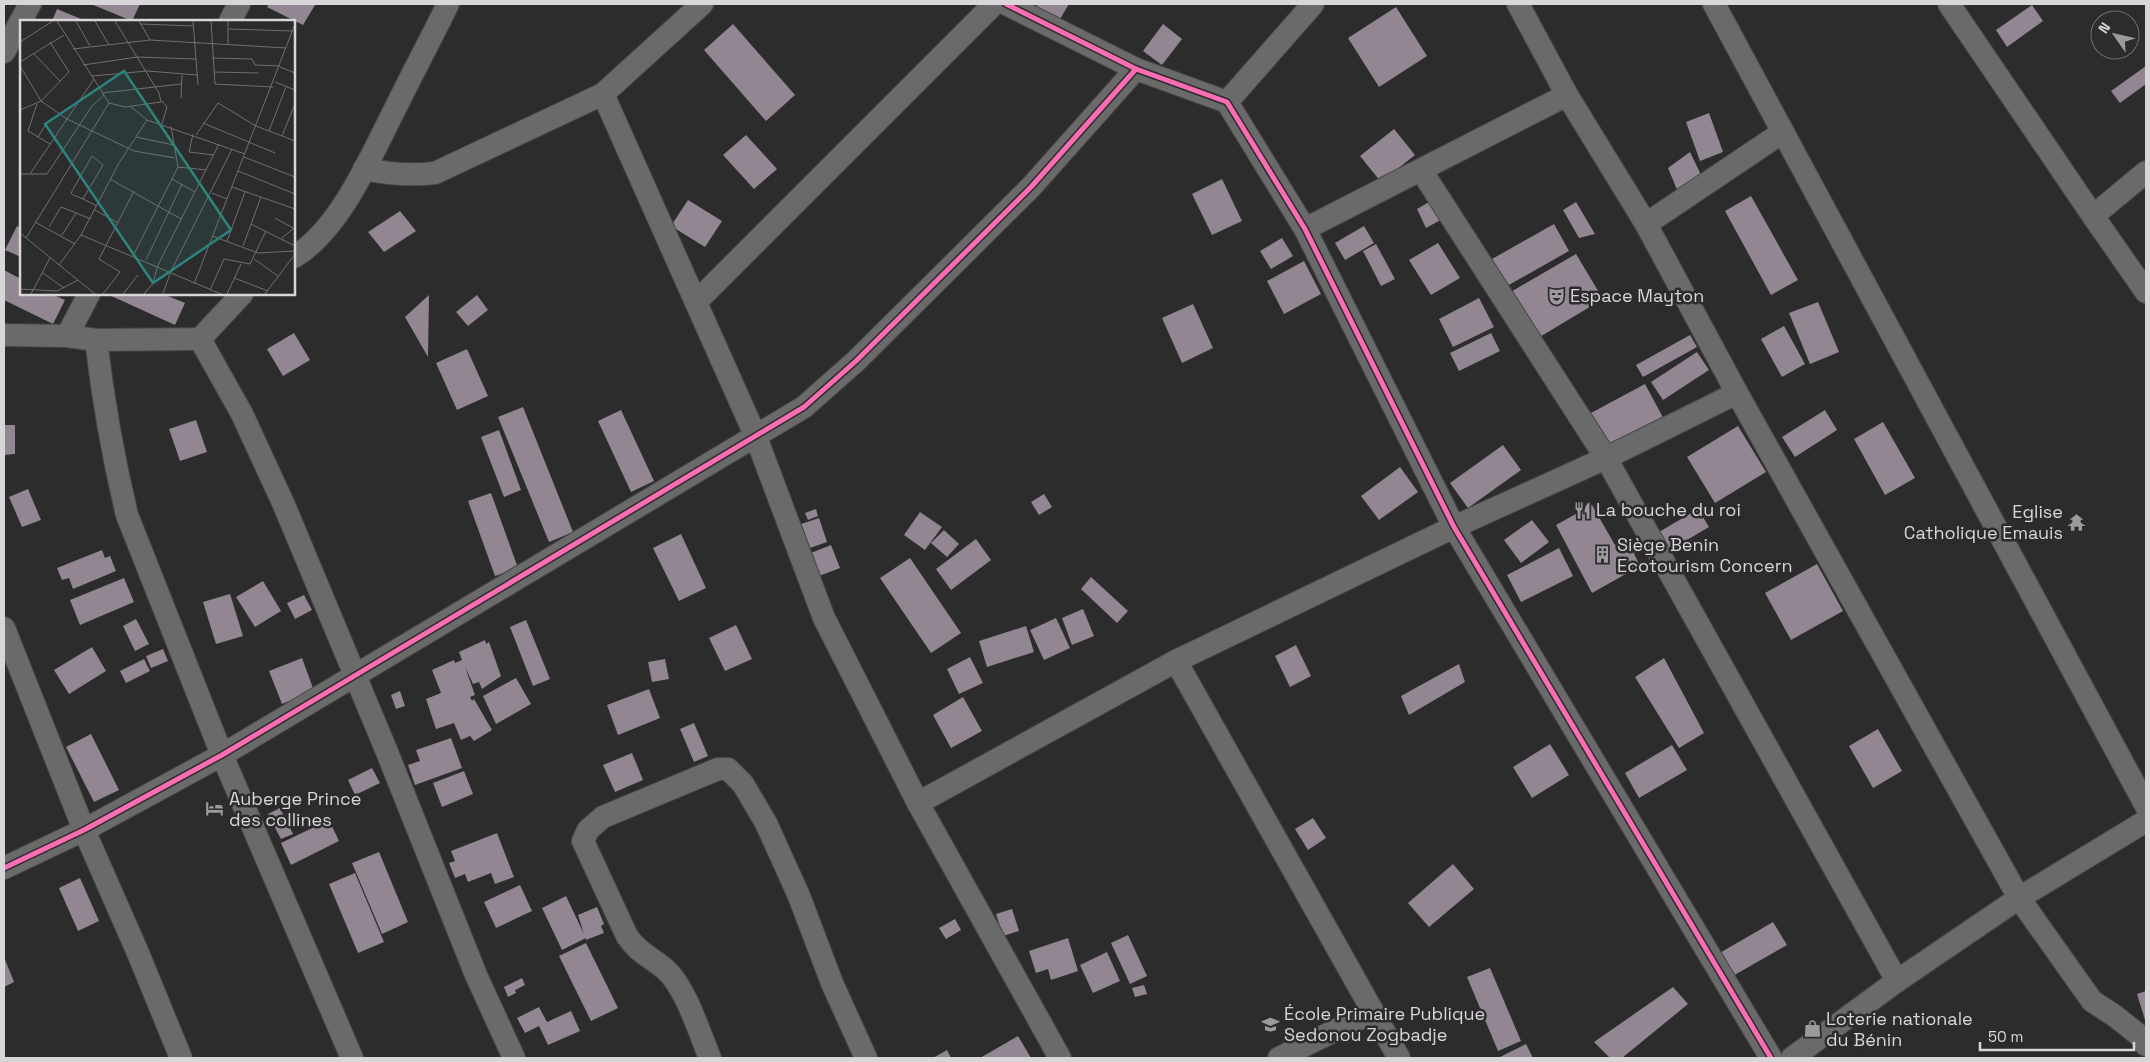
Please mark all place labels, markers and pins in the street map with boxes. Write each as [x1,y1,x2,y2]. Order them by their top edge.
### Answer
place label: Espace Mayton [1570,284,1704,307]
theatre icon: Espace Mayton [1546,286,1566,306]
place label: La bouche du roi [1596,498,1741,521]
restaurant icon: La bouche du roi [1572,500,1592,520]
place label: Eglise Catholique Emauis [1904,500,2063,544]
temple icon: Eglise Catholique Emauis [2067,512,2087,532]
place label: Siège Benin Ecotourism Concern [1617,533,1793,577]
building icon: Siège Benin Ecotourism Concern [1593,545,1613,565]
place label: Auberge Prince des collines [229,787,361,831]
hotel icon: Auberge Prince des collines [205,799,225,819]
place label: École Primaire Publique Sedonou Zogbadje [1284,1002,1485,1046]
place label: Loterie nationale du Bénin [1826,1007,1973,1051]
school or university icon: École Primaire Publique Sedonou Zogbadje [1260,1014,1280,1034]
shop icon: Loterie nationale du Bénin [1802,1019,1822,1039]

